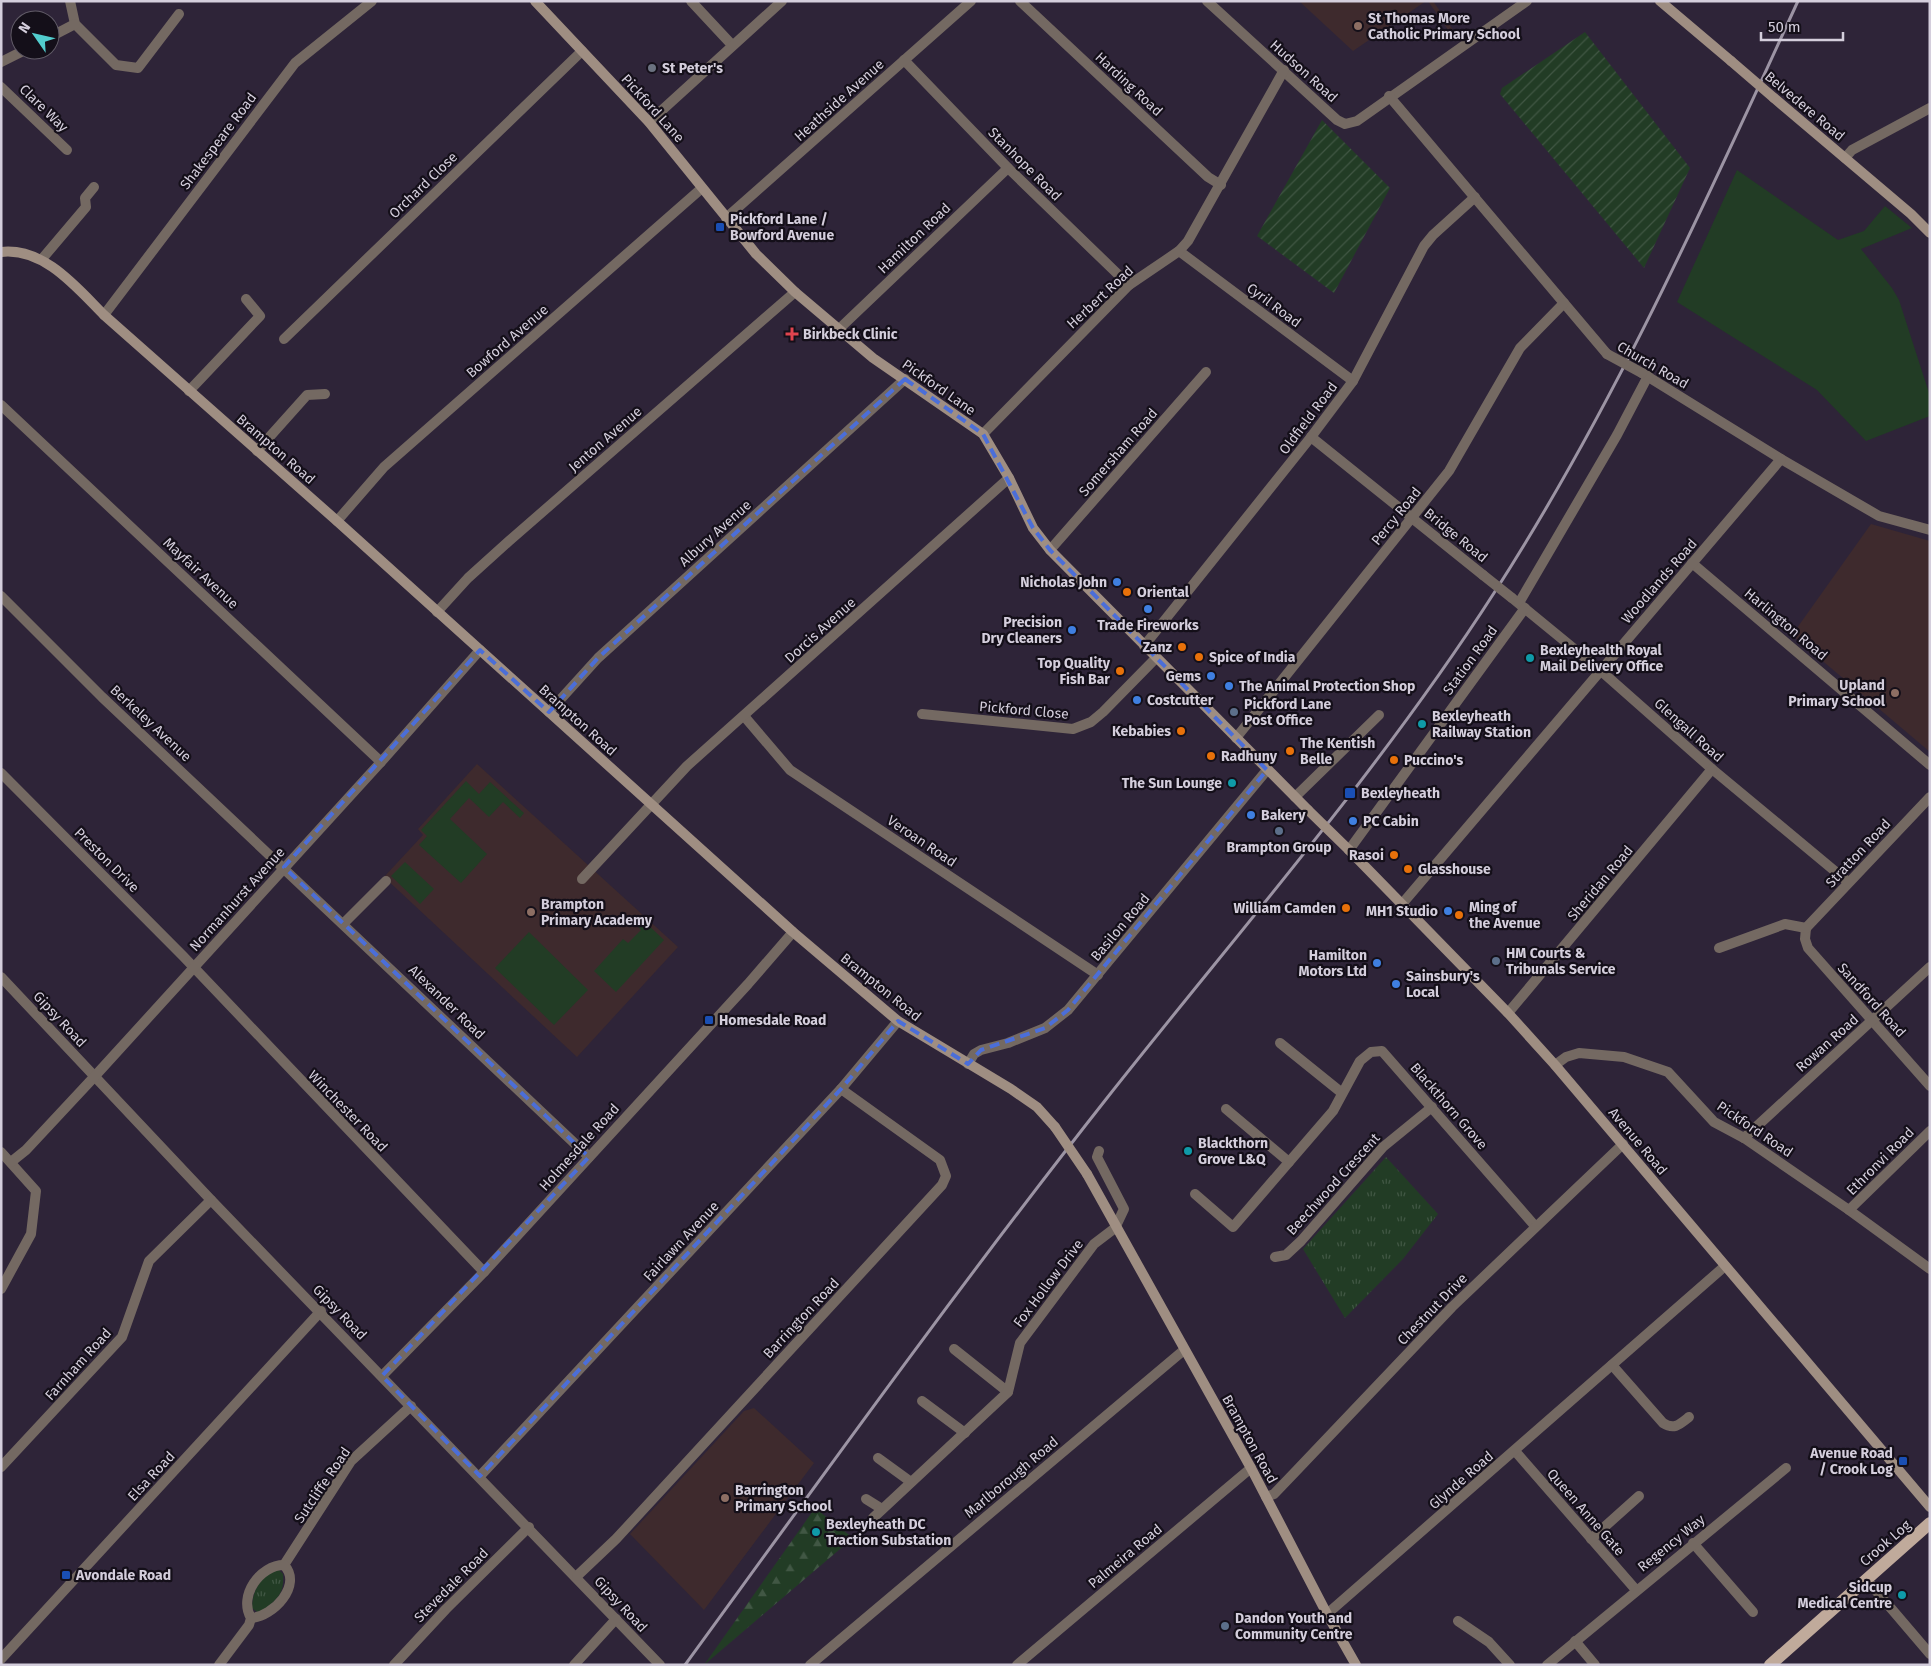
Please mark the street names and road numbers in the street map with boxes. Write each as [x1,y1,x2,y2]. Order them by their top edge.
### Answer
street label: Hudson Road [1266,37,1341,106]
street label: Harding Road [1091,49,1166,120]
street label: Heathside Avenue [791,56,888,145]
street label: Belvedere Road [1761,68,1848,145]
street label: Pickford Lane [618,71,688,146]
street label: Clare Way [16,81,72,136]
street label: Shakespeare Road [176,90,260,193]
street label: Stanhope Road [984,124,1065,205]
street label: Orchard Close [386,149,461,222]
street label: Hamilton Road [874,199,954,277]
street label: Herbert Road [1063,262,1137,333]
street label: Cyril Road [1243,280,1304,331]
street label: Bowford Avenue [463,301,552,382]
street label: Church Road [1614,338,1692,393]
street label: Pickford Lane [899,356,979,419]
street label: Oldfield Road [1276,379,1341,458]
street label: Jenton Avenue [565,403,645,476]
street label: Somersham Road [1076,405,1161,500]
street label: Brampton Road [233,411,318,488]
street label: Percy Road [1368,484,1425,549]
street label: Albury Avenue [676,497,755,570]
street label: Bridge Road [1420,505,1491,566]
street label: Mayfair Avenue [159,534,242,613]
street label: Woodlands Road [1618,535,1701,627]
street label: Harlington Road [1741,585,1831,664]
street label: Dorcis Avenue [781,594,859,667]
street label: Station Road [1440,622,1501,698]
street label: Berkeley Avenue [107,681,195,765]
street label: Brampton Road [535,681,620,760]
street label: Glengall Road [1651,695,1727,766]
street label: Pickford Close [978,698,1069,723]
street label: Veroan Road [884,812,960,871]
street label: Stratton Road [1822,816,1894,891]
street label: Preston Drive [71,824,143,896]
street label: Sheridan Road [1564,842,1637,924]
street label: Normanhurst Avenue [186,844,289,955]
street label: Basilon Road [1087,890,1154,965]
street label: Brampton Road [837,950,924,1025]
street label: Sandford Road [1834,960,1909,1041]
street label: Alexander Road [405,962,488,1043]
street label: Gipsy Road [29,988,90,1051]
street label: Rowan Road [1793,1011,1862,1076]
street label: Blackthorn Grove [1406,1060,1491,1153]
street label: Winchester Road [304,1067,391,1156]
street label: Pickford Road [1713,1098,1796,1161]
street label: Holmesdale Road [536,1100,623,1194]
street label: Avenue Road [1605,1104,1671,1178]
street label: Ethronvi Road [1843,1124,1918,1199]
street label: Beechwood Crescent [1283,1129,1384,1239]
street label: Fairlawn Avenue [640,1198,723,1285]
street label: Fox Hollow Drive [1010,1236,1087,1331]
street label: Chestnut Drive [1394,1270,1471,1349]
street label: Barrington Road [760,1275,843,1362]
street label: Gipsy Road [309,1281,370,1344]
street label: Farnham Road [42,1325,115,1404]
street label: Brampton Road [1218,1392,1281,1486]
street label: Marlborough Road [961,1433,1062,1522]
street label: Sutcliffe Road [291,1444,354,1527]
street label: Elsa Road [124,1448,179,1505]
street label: Glynde Road [1426,1448,1497,1513]
street label: Queen Anne Gate [1543,1465,1628,1559]
street label: Regency Way [1634,1511,1708,1576]
street label: Crook Log [1856,1516,1915,1570]
street label: Palmeira Road [1085,1521,1166,1592]
street label: Stevedale Road [411,1545,492,1626]
street label: Gipsy Road [590,1573,651,1636]

